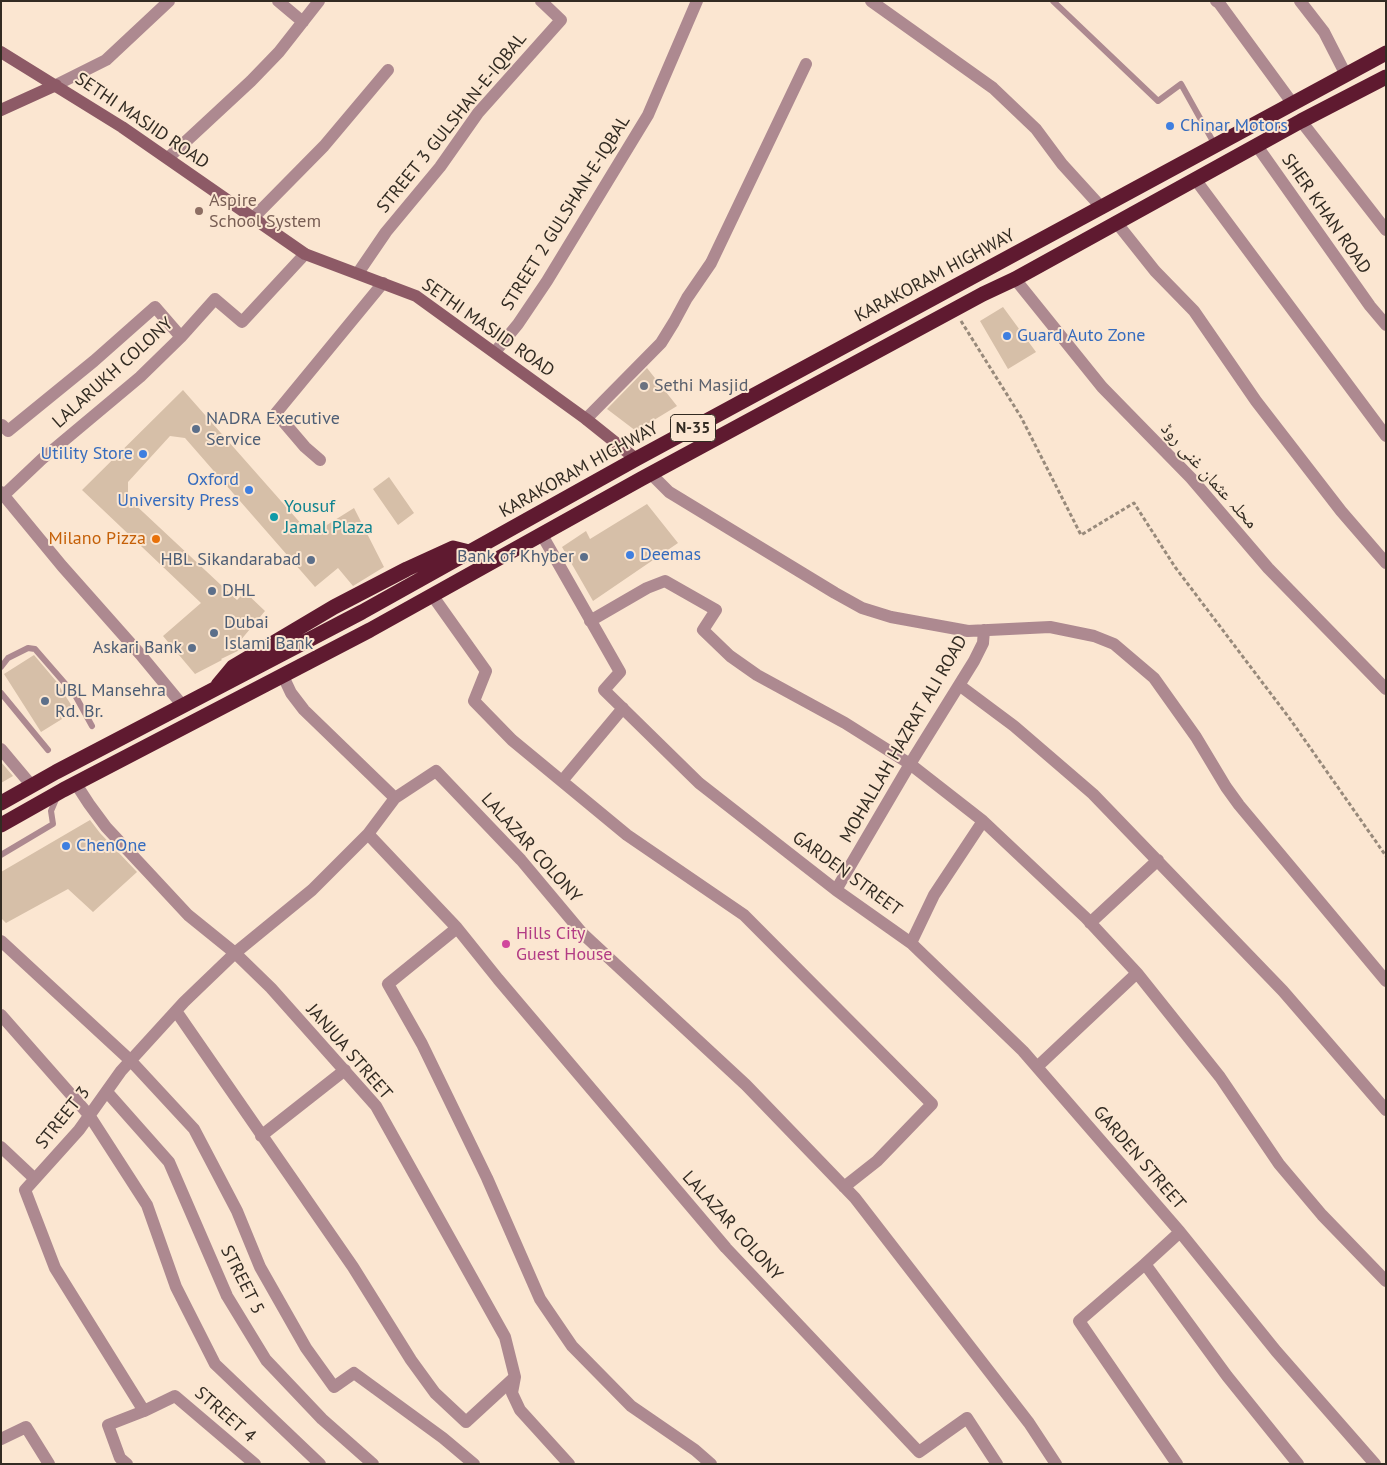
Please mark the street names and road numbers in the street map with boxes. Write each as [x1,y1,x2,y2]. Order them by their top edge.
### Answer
street label: STREET 3 GULSHAN-E-IQBAL [373,28,531,218]
street label: SETHI MASJID ROAD [71,68,213,174]
street label: STREET 2 GULSHAN-E-IQBAL [497,112,635,314]
street label: SHER KHAN ROAD [1277,150,1375,278]
street label: KARAKORAM HIGHWAY [851,225,1019,327]
street label: SETHI MASJID ROAD [418,274,558,382]
street label: LALARUKH COLONY [48,313,178,433]
road number: N-35 [670,414,716,442]
street label: KARAKORAM HIGHWAY [496,417,662,523]
street label: محلہ عثمان غنی روڈ [1156,419,1262,533]
street label: MOHALLAH HAZRAT ALI ROAD [836,631,972,847]
street label: LALAZAR COLONY [476,789,586,907]
street label: GARDEN STREET [788,827,906,921]
street label: JANJUA STREET [302,1000,396,1104]
street label: STREET 3 [31,1082,95,1154]
street label: GARDEN STREET [1088,1102,1190,1214]
street label: LALAZAR COLONY [677,1167,787,1285]
street label: STREET 5 [216,1242,268,1318]
street label: STREET 4 [190,1383,260,1447]

